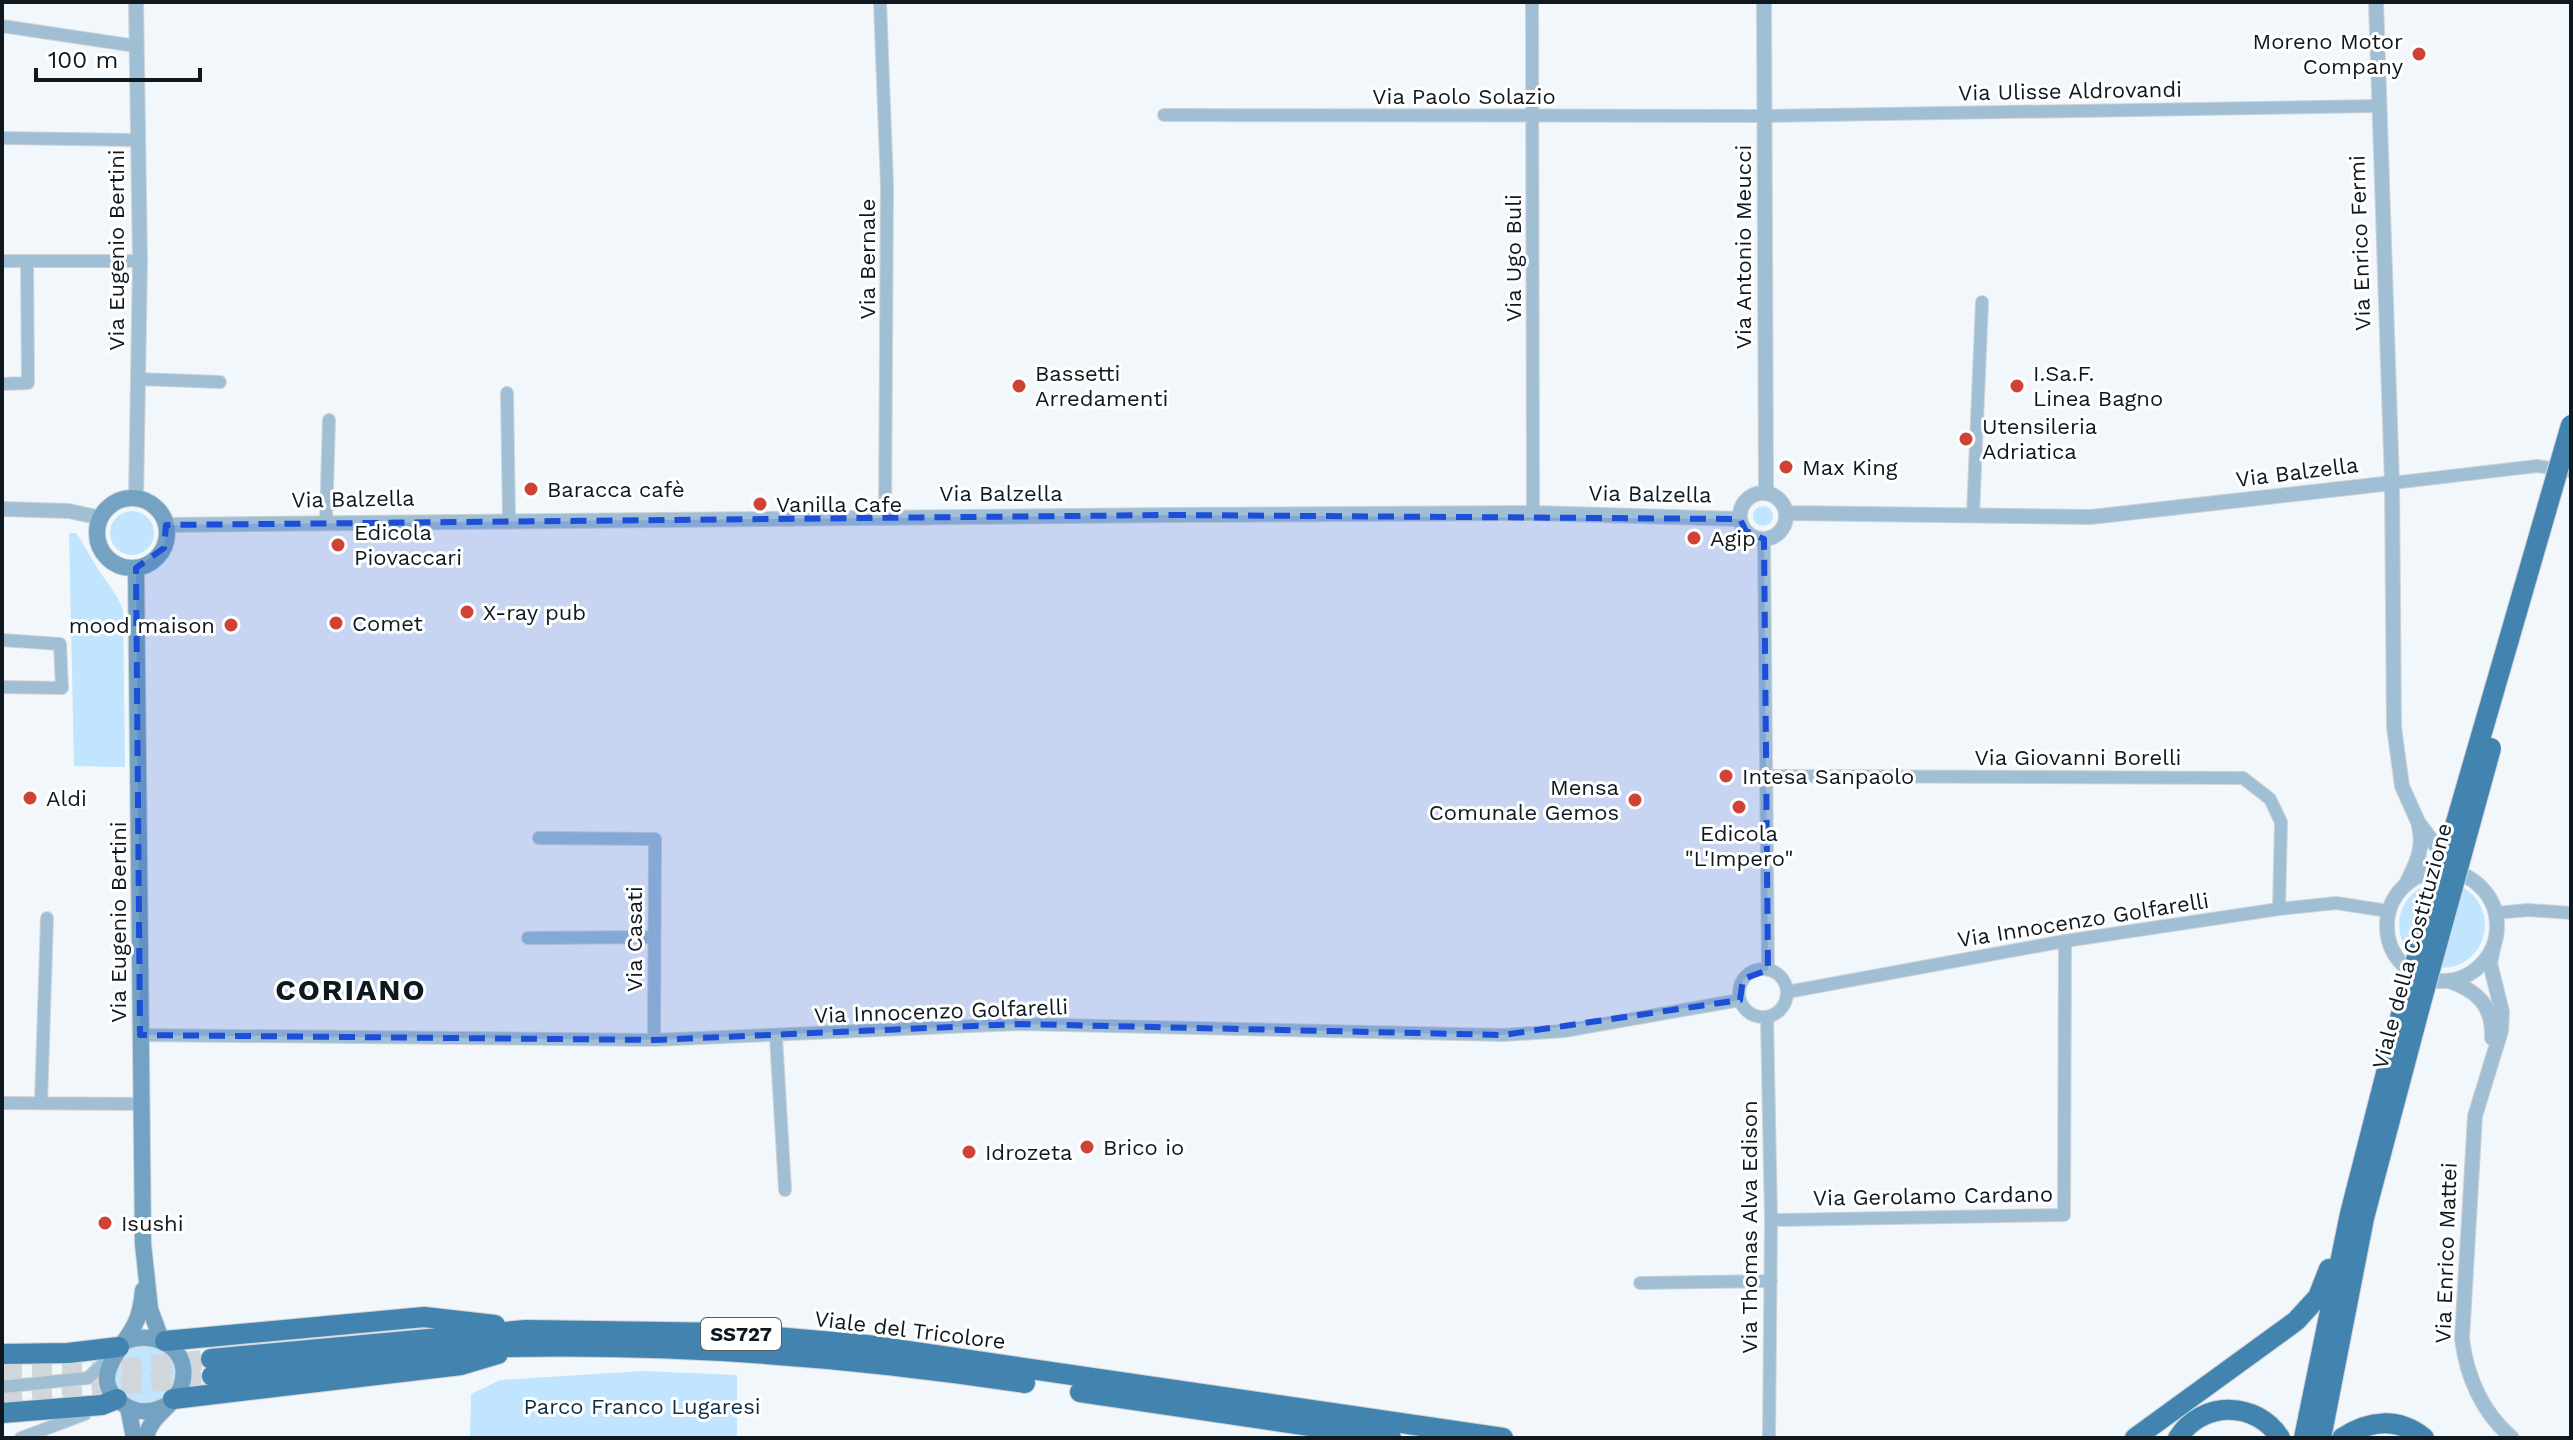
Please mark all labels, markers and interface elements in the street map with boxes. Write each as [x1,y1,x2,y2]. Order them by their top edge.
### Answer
place label: Moreno Motor Company [2253,29,2404,79]
scale bar [36,32,200,82]
marker: Moreno Motor Company [2410,45,2428,63]
text: 100 m [48,46,118,74]
street label: Via Ulisse Aldrovandi [1958,77,2182,105]
street label: Via Paolo Solazio [1372,84,1556,109]
street label: Via Antonio Meucci [1731,145,1756,349]
street label: Via Eugenio Bertini [104,149,129,351]
street label: Via Enrico Fermi [2344,155,2376,331]
street label: Via Ugo Buli [1501,194,1526,322]
street label: Via Bernale [855,198,880,320]
place label: Bassetti Arredamenti [1035,361,1168,411]
place label: I.Sa.F. Linea Bagno [2033,361,2163,411]
marker: Bassetti Arredamenti [1010,377,1028,395]
marker: I.Sa.F. Linea Bagno [2008,377,2026,395]
place label: Utensileria Adriatica [1982,414,2097,464]
marker: Utensileria Adriatica [1957,430,1975,448]
street label: Via Balzella [2234,452,2360,492]
place label: Max King [1802,455,1898,480]
marker: Max King [1777,458,1795,476]
place label: Baracca cafè [547,477,685,502]
marker: Baracca cafè [522,480,540,498]
street label: Via Balzella [1588,480,1712,508]
street label: Via Balzella [939,481,1063,506]
street label: Via Balzella [291,485,415,513]
place label: Vanilla Cafe [776,492,902,517]
marker: Vanilla Cafe [751,495,769,513]
place label: Edicola Piovaccari [354,520,462,570]
place label: Agip [1710,526,1756,551]
marker: Agip [1685,529,1703,547]
marker: Edicola Piovaccari [329,536,347,554]
place label: X-ray pub [483,600,586,625]
marker: X-ray pub [458,603,476,621]
place label: Comet [352,611,423,636]
place label: mood maison [69,613,215,638]
marker: Comet [327,614,345,632]
marker: mood maison [222,616,240,634]
street label: Via Giovanni Borelli [1975,745,2181,770]
place label: Intesa Sanpaolo [1742,764,1914,789]
marker: Intesa Sanpaolo [1717,767,1735,785]
place label: Mensa Comunale Gemos [1429,775,1619,825]
place label: Aldi [46,786,87,811]
marker: Aldi [21,789,39,807]
marker: Mensa Comunale Gemos [1626,791,1644,809]
marker: Edicola "L'Impero" [1730,798,1748,816]
street label: Viale della Costituzione [2367,820,2457,1072]
street label: Via Eugenio Bertini [106,821,131,1023]
place label: Edicola "L'Impero" [1685,821,1793,871]
street label: Via Casati [622,886,647,992]
street label: Via Innocenzo Golfarelli [1955,888,2211,952]
district label: CORIANO [275,972,427,1007]
street label: Via Innocenzo Golfarelli [814,994,1068,1028]
street label: Via Thomas Alva Edison [1737,1100,1762,1354]
place label: Brico io [1103,1135,1184,1160]
marker: Brico io [1078,1138,1096,1156]
place label: Idrozeta [985,1140,1072,1165]
marker: Idrozeta [960,1143,978,1161]
street label: Via Enrico Mattei [2430,1162,2462,1344]
street label: Via Gerolamo Cardano [1813,1181,2053,1211]
place label: Isushi [121,1211,184,1236]
marker: Isushi [96,1214,114,1232]
street label: Viale del Tricolore [813,1306,1007,1354]
road number: SS727 [701,1318,781,1350]
park label: Parco Franco Lugaresi [523,1394,761,1419]

